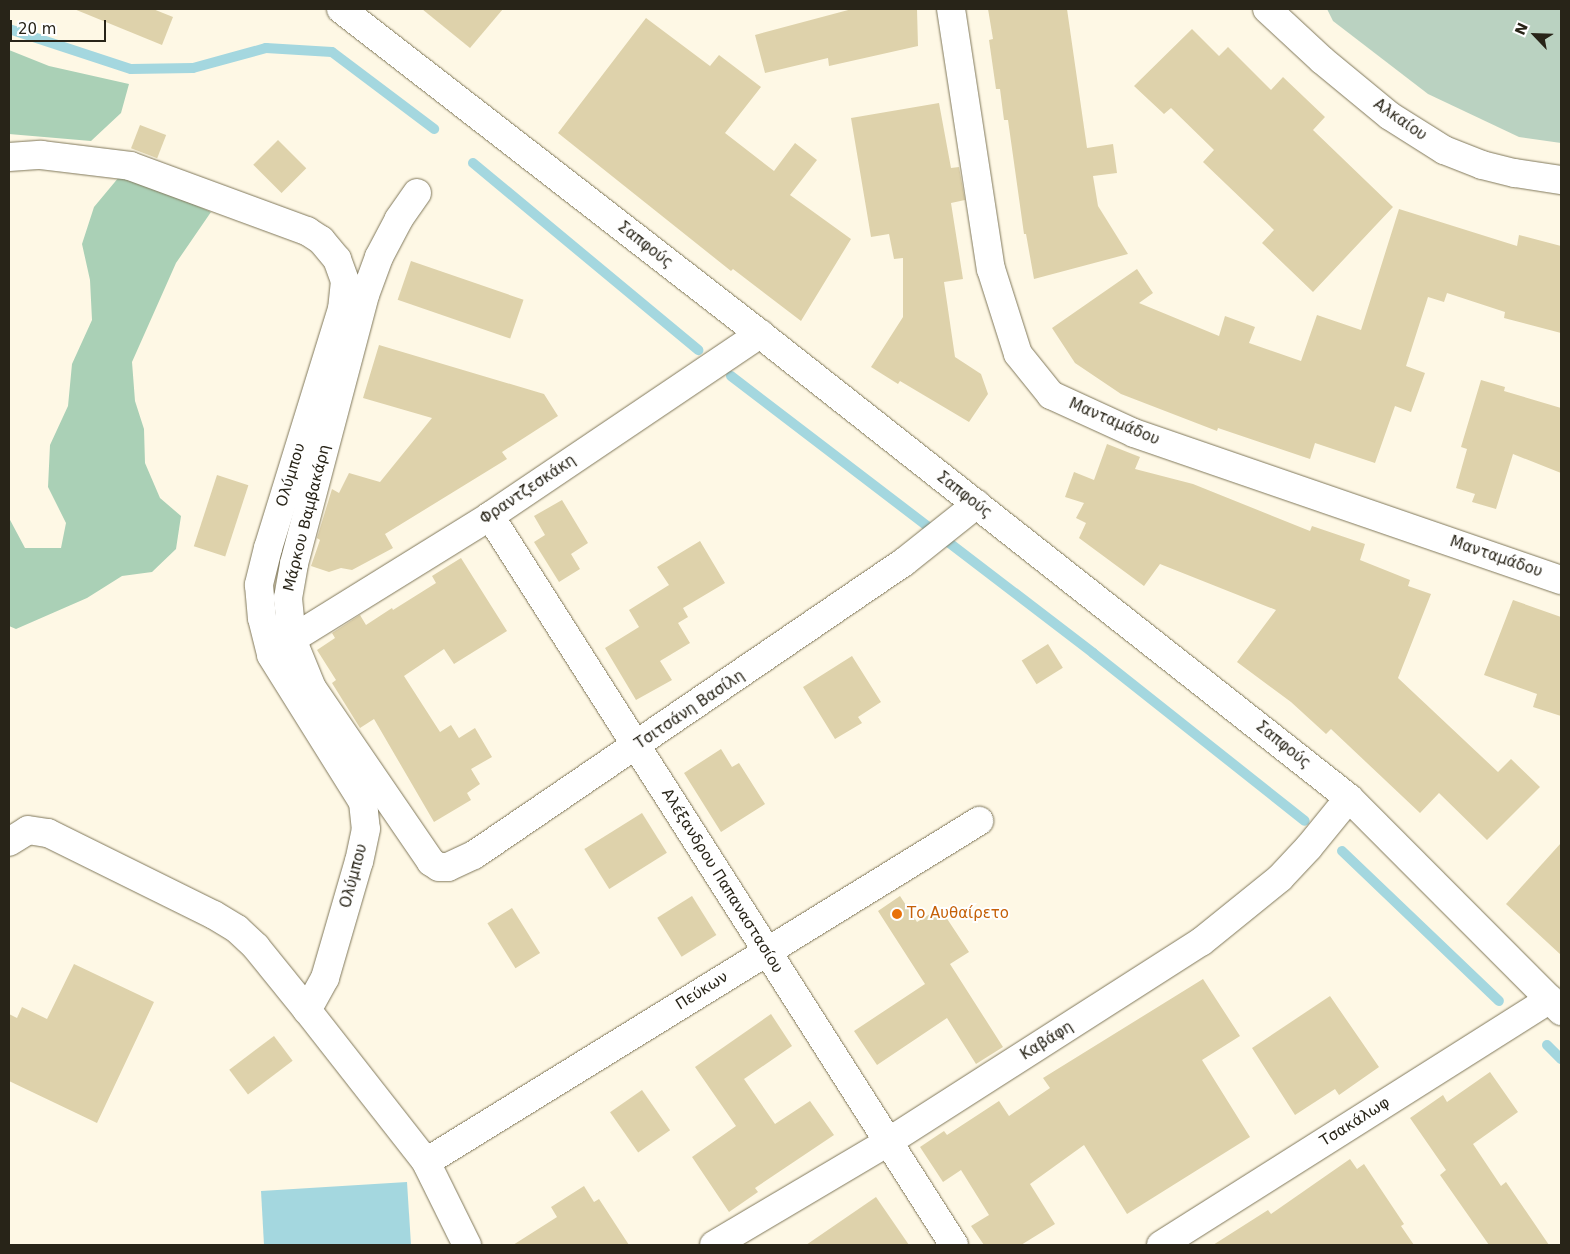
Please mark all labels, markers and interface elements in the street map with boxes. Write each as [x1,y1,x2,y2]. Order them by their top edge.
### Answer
scale bar [12,10,109,42]
north arrow [1510,10,1560,60]
text: 20 m [18,20,56,38]
text: N [1512,20,1531,38]
street label: Αλκαίου [1370,95,1430,145]
street label: Σαπφούς [614,218,676,272]
street label: Μανταμάδου [1066,395,1162,449]
street label: Ολύμπου [273,441,309,509]
street label: Μάρκου Βαμβακάρη [280,443,334,593]
street label: Φραντζεσκάκη [477,451,579,529]
street label: Σαπφούς [933,468,995,522]
street label: Μανταμάδου [1447,533,1545,581]
street label: Τσιτσάνη Βασίλη [632,667,748,753]
street label: Σαπφούς [1252,718,1314,772]
street label: Αλέξανδρου Παπαναστασίου [658,785,786,977]
street label: Ολύμπου [337,842,371,910]
place label: Το Αυθαίρετο [907,905,1009,923]
marker: Το Αυθαίρετο [891,908,903,920]
street label: Πεύκων [673,968,731,1014]
street label: Καβάφη [1017,1018,1077,1064]
street label: Τσακάλωφ [1317,1094,1393,1150]

